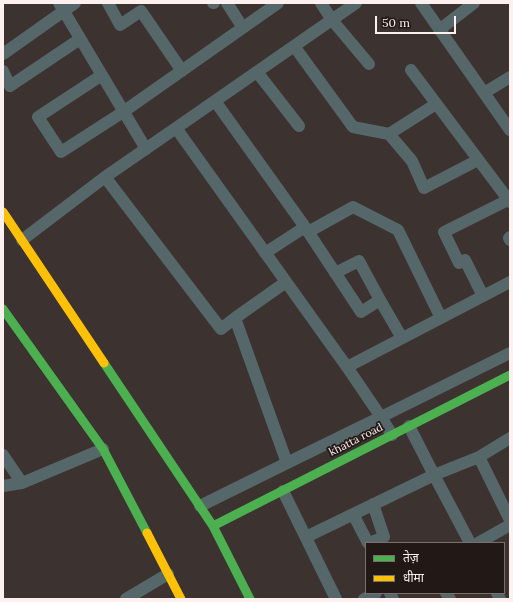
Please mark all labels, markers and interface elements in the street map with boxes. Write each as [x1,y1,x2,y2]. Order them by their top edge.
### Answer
scale bar [377,8,458,34]
text: 50 m [382,15,410,30]
street label: khatta road [327,421,385,459]
legend [365,542,505,594]
text: तेज़ [403,550,419,565]
text: धीमा [403,570,424,585]

